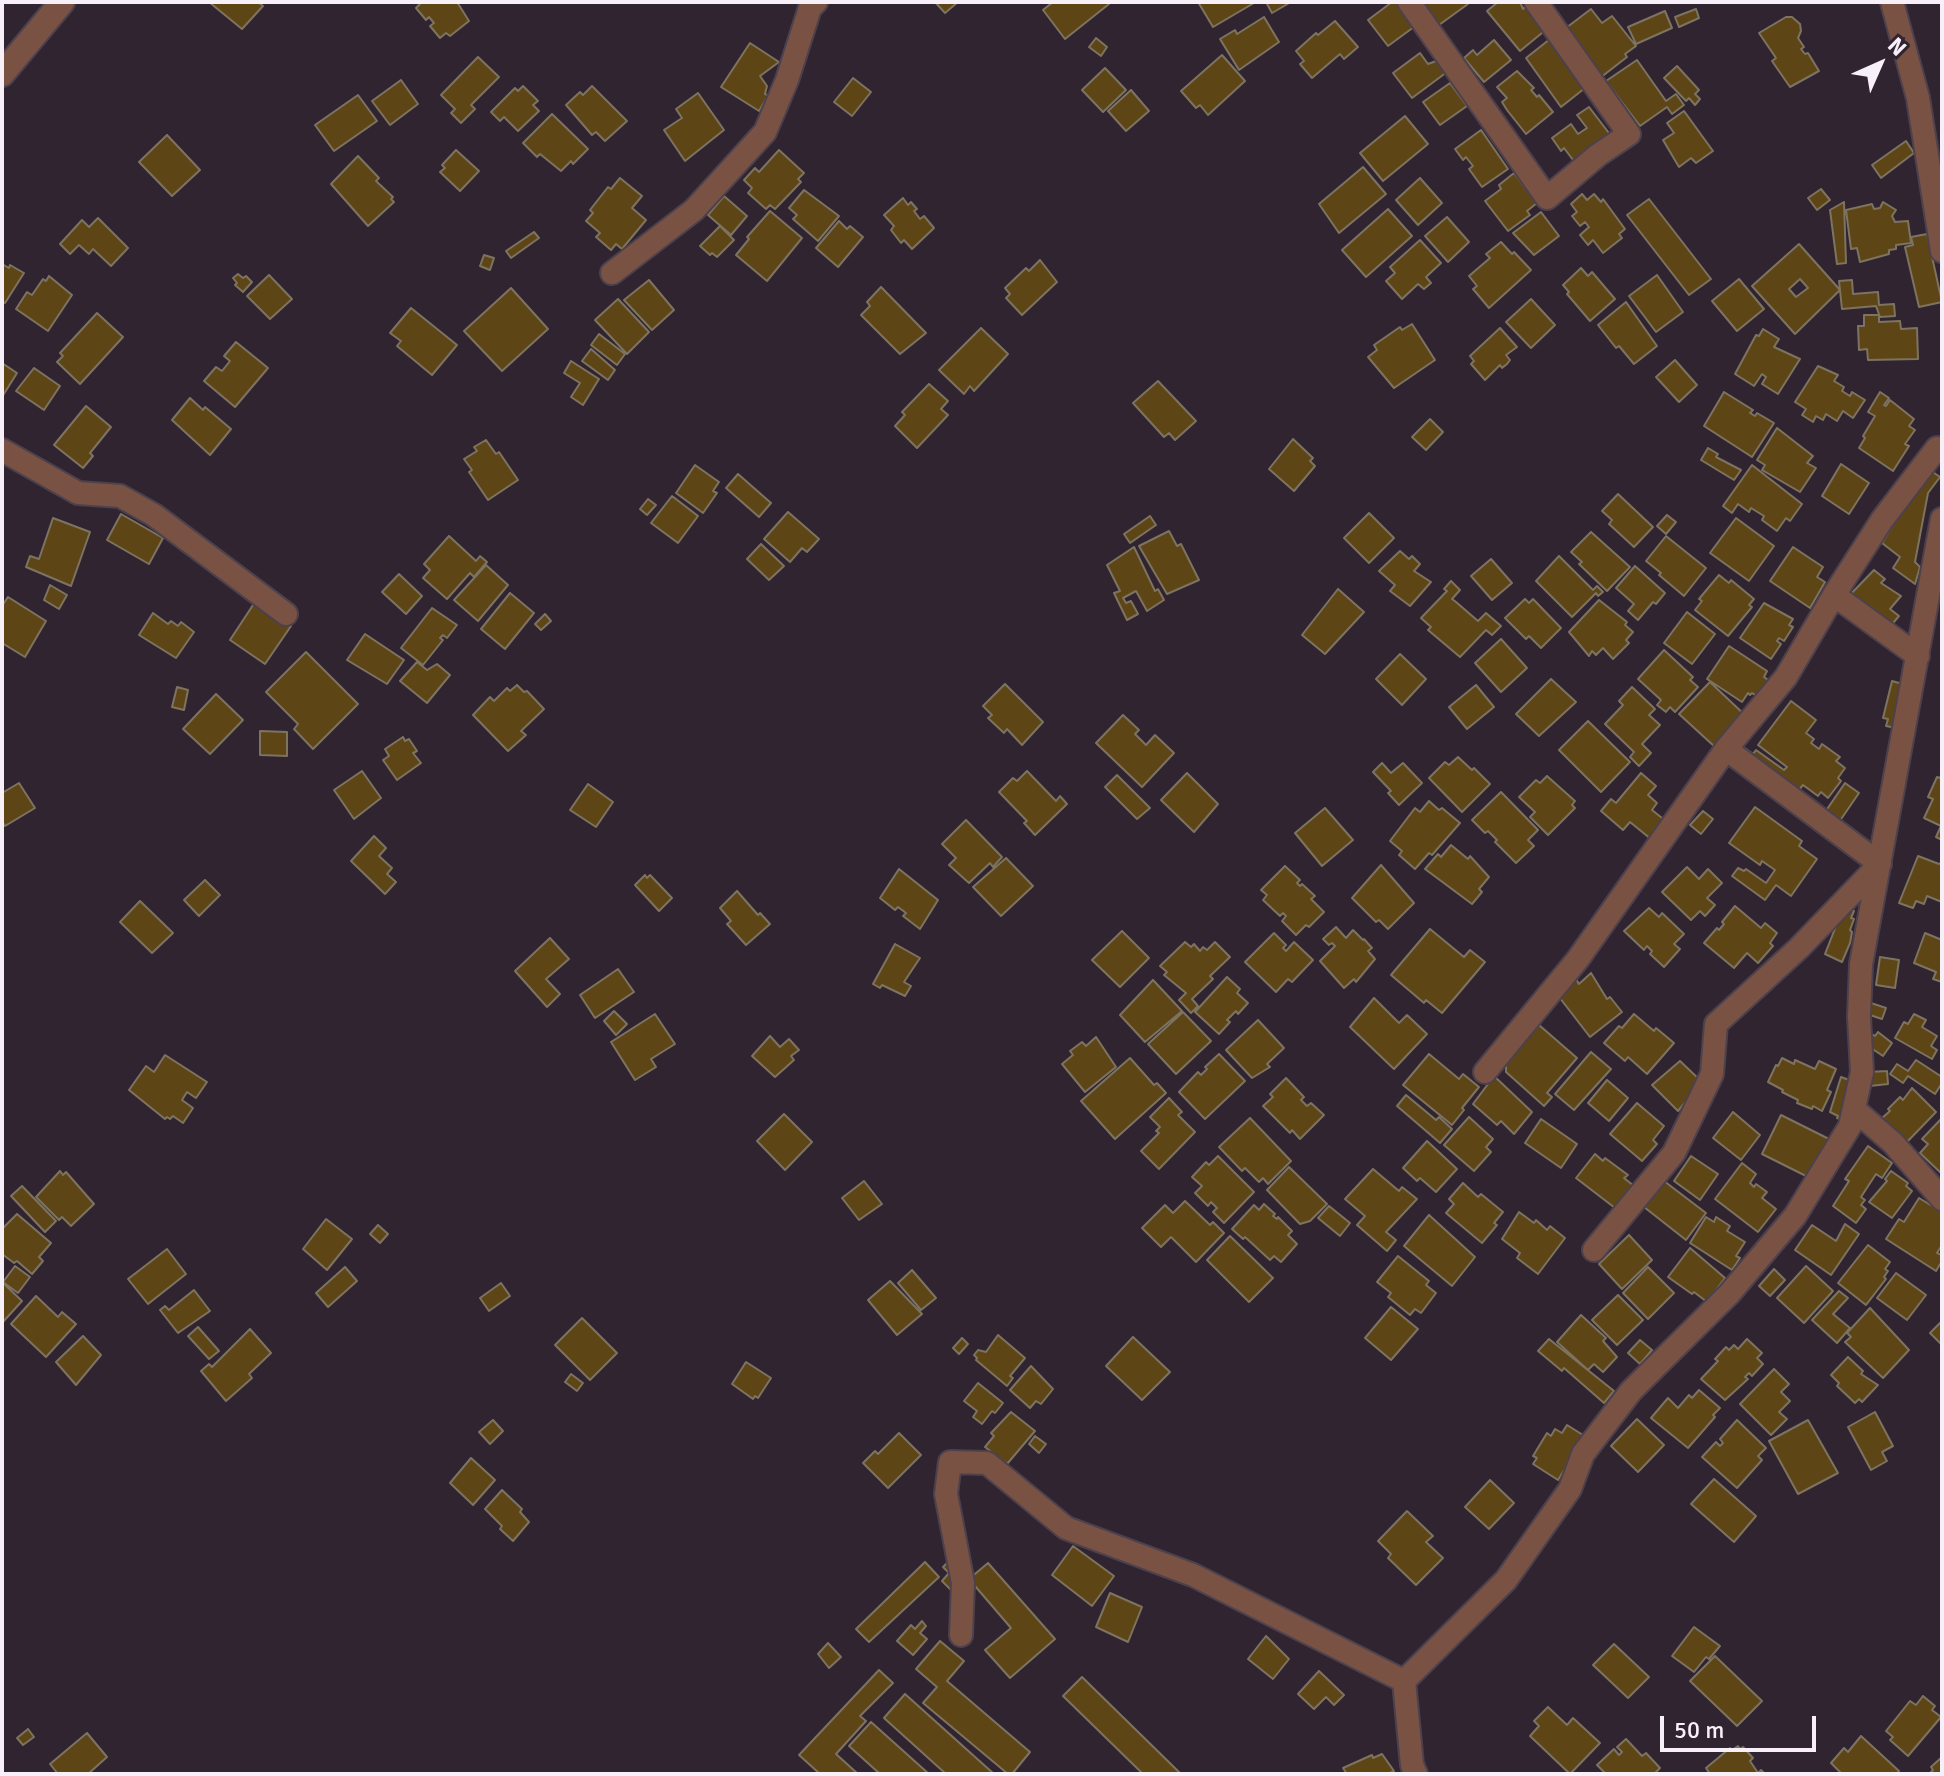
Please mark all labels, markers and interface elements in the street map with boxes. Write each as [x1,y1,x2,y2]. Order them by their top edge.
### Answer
north arrow [1840,24,1920,104]
text: N [1882,32,1912,62]
scale bar [1664,1700,1820,1750]
text: 50 m [1674,1715,1724,1745]

